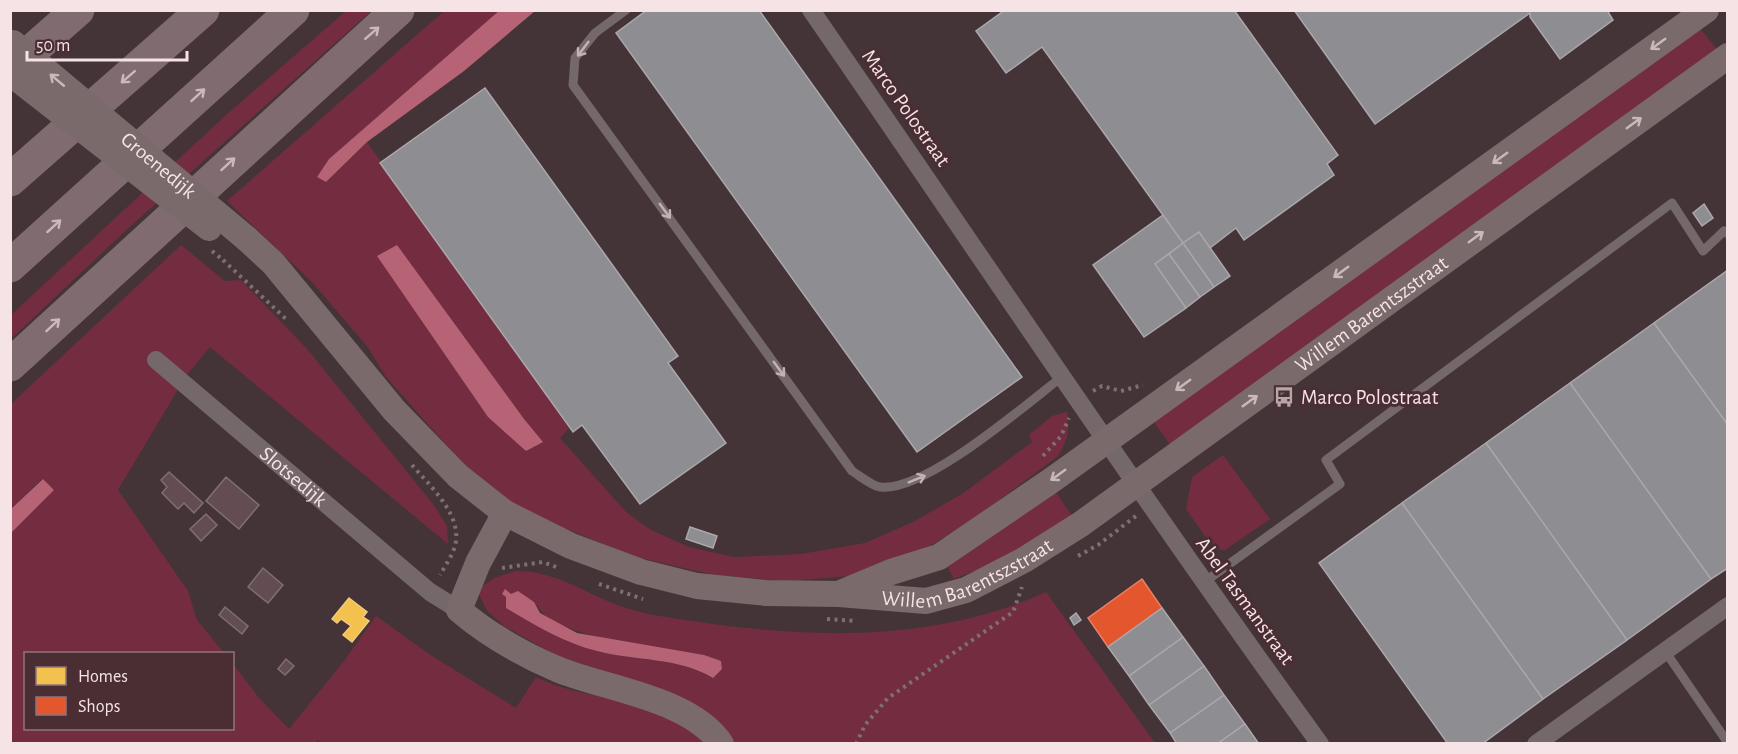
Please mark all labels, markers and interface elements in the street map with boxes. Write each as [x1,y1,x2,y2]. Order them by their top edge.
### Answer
scale bar [27,24,188,62]
one-way arrow [364,26,379,40]
text: 50 m [36,37,70,55]
one-way arrow [1650,38,1666,51]
one-way arrow [576,40,589,56]
street label: Marco Polostraat [858,46,954,171]
one-way arrow [121,70,136,84]
one-way arrow [50,73,65,87]
one-way arrow [190,88,205,102]
one-way arrow [1626,117,1642,129]
street label: Groenedijk [117,128,200,202]
one-way arrow [1492,152,1508,164]
one-way arrow [220,157,235,171]
one-way arrow [658,203,671,219]
one-way arrow [46,219,61,233]
one-way arrow [1468,231,1484,243]
street label: Willem Barentszstraat [1291,252,1452,376]
one-way arrow [1333,266,1350,278]
one-way arrow [45,318,60,332]
one-way arrow [773,361,785,377]
one-way arrow [1175,379,1191,391]
bus stop icon: Marco Polostraat [1272,385,1296,409]
place label: Marco Polostraat [1301,387,1439,408]
one-way arrow [1241,394,1257,407]
street label: Slotsedijk [256,442,331,511]
one-way arrow [1051,469,1067,481]
one-way arrow [907,473,925,484]
street label: Abel Tasmanstraat [1192,533,1298,669]
street label: Willem Barentszstraat [881,534,1056,611]
legend [24,652,234,730]
text: Homes [78,668,128,686]
text: Shops [78,698,120,716]

